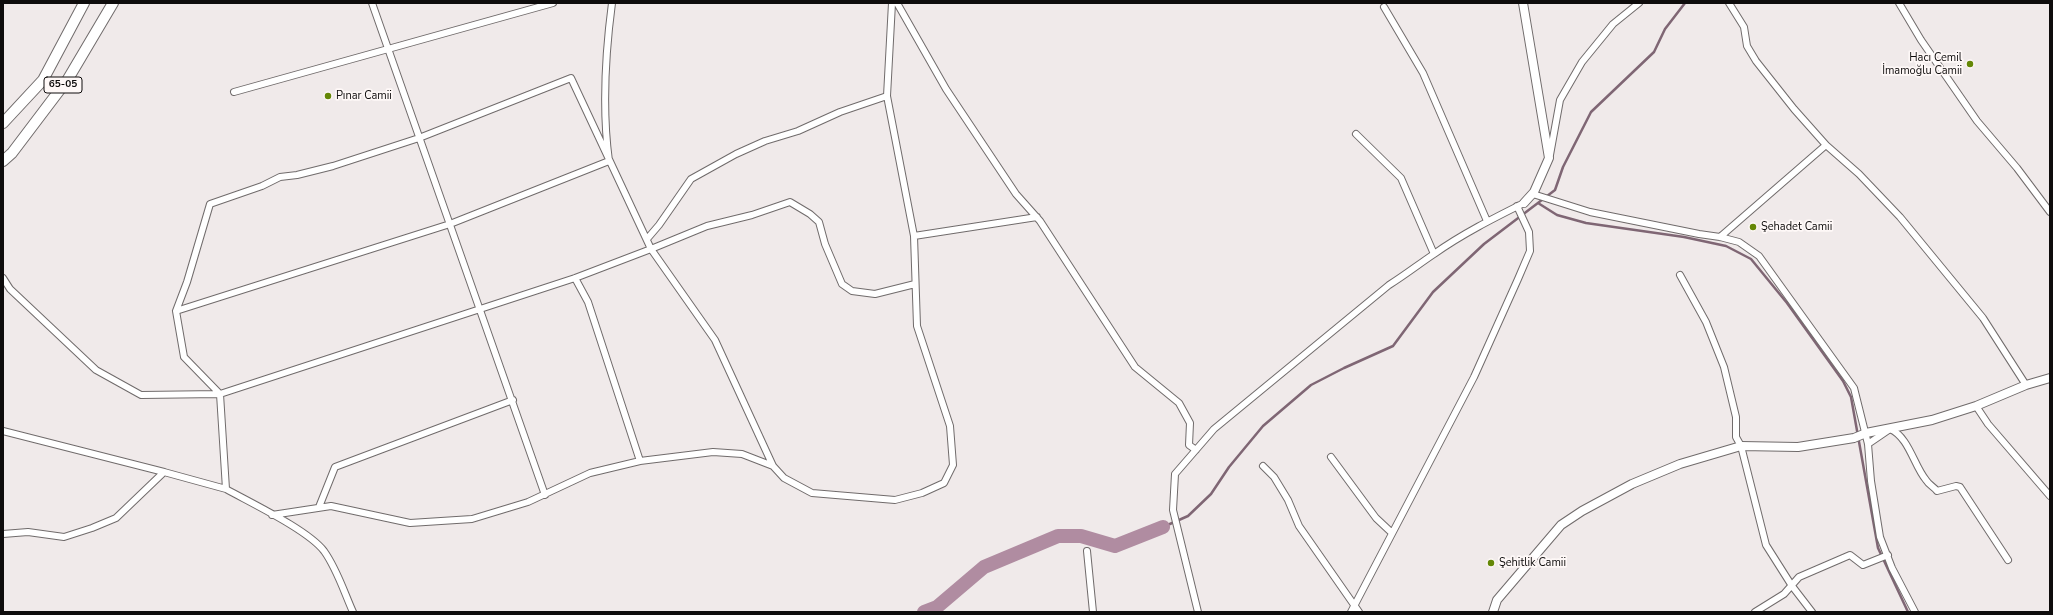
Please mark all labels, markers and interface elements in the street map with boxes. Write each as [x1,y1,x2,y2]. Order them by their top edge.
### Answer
place label: Hacı Cemil İmamoğlu Camii [1882,51,1962,77]
marker: Hacı Cemil İmamoğlu Camii [1965,59,1975,69]
road number: 65-05 [44,77,82,93]
place label: Pınar Camii [336,89,392,103]
marker: Pınar Camii [323,91,333,101]
place label: Şehadet Camii [1761,220,1832,234]
marker: Şehadet Camii [1748,222,1758,232]
place label: Şehitlik Camii [1499,556,1566,570]
marker: Şehitlik Camii [1486,558,1496,568]

